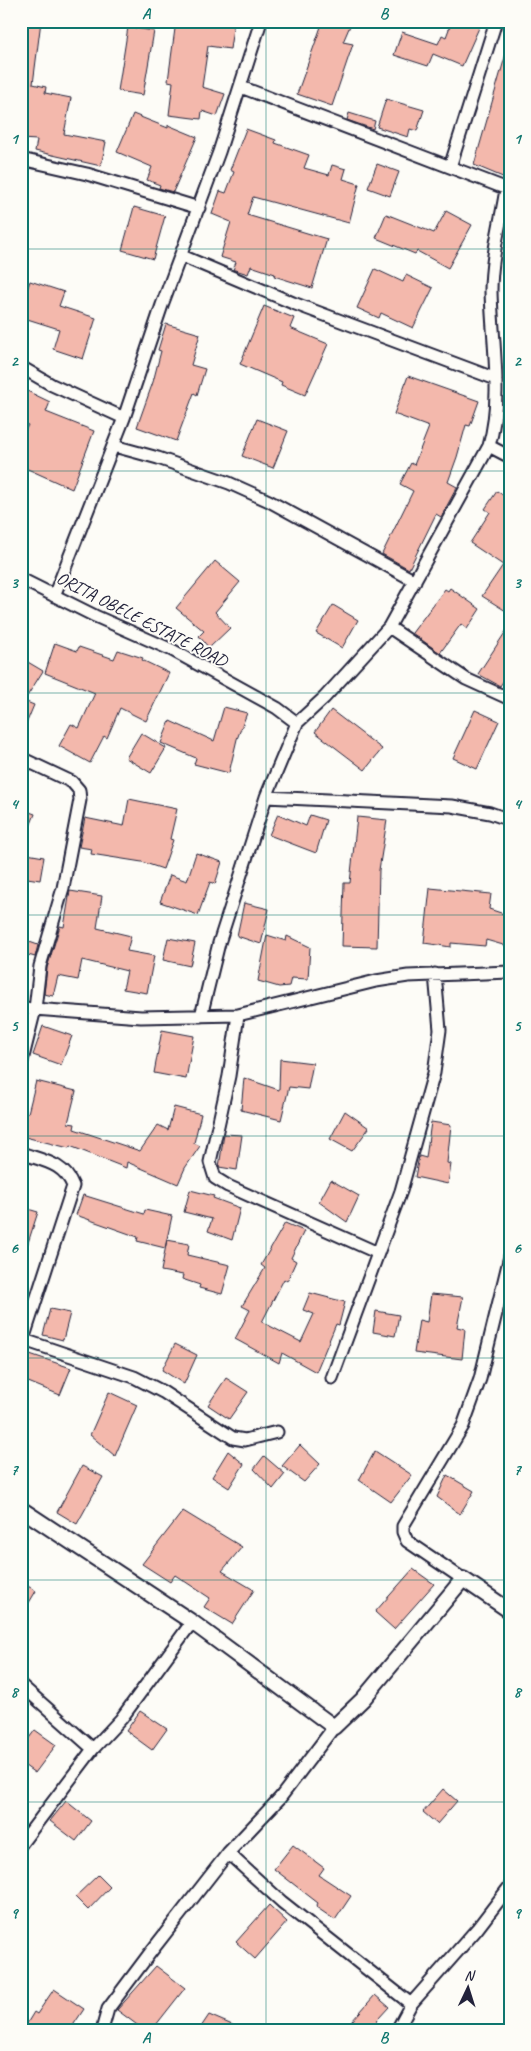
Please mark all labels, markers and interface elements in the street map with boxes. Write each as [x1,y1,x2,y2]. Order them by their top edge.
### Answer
text: A [142,4,152,24]
text: B [380,4,390,24]
text: 1 [10,129,19,149]
text: 1 [513,129,522,149]
text: 2 [10,351,19,371]
text: 2 [513,351,522,371]
street label: ORITA OBELE ESTATE ROAD [53,566,232,672]
text: 3 [10,573,19,593]
text: 3 [513,573,522,593]
text: 4 [10,794,19,814]
text: 4 [513,794,522,814]
text: 5 [11,1016,20,1036]
text: 5 [514,1016,523,1036]
text: 6 [10,1238,19,1258]
text: 6 [513,1238,522,1258]
text: 7 [10,1460,19,1480]
text: 7 [513,1460,522,1480]
text: 8 [10,1682,19,1702]
text: 8 [513,1682,522,1702]
text: 9 [10,1903,19,1923]
text: 9 [513,1903,522,1923]
north arrow [444,1964,494,2014]
text: N [464,1967,476,1984]
text: A [142,2028,152,2048]
text: B [380,2028,390,2048]

